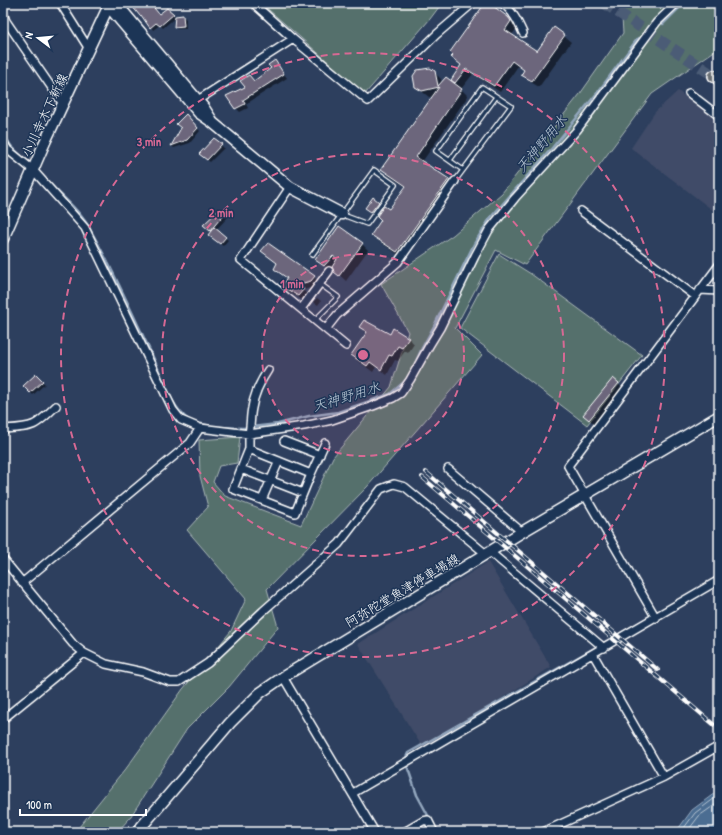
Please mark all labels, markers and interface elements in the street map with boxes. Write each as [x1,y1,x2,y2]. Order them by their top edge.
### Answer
north arrow [18,18,58,58]
text: N [21,30,36,40]
street label: 小川寺木下新線 [17,69,72,160]
water label: 天神野用水 [511,110,571,176]
text: 3 min [137,133,162,150]
text: 2 min [209,204,234,221]
text: 1 min [280,275,304,292]
centre of rings [356,348,370,362]
water label: 天神野用水 [310,377,382,415]
street label: 阿弥陀堂魚津停車場線 [342,548,463,631]
scale bar [20,791,146,817]
text: 100 m [26,796,52,813]

